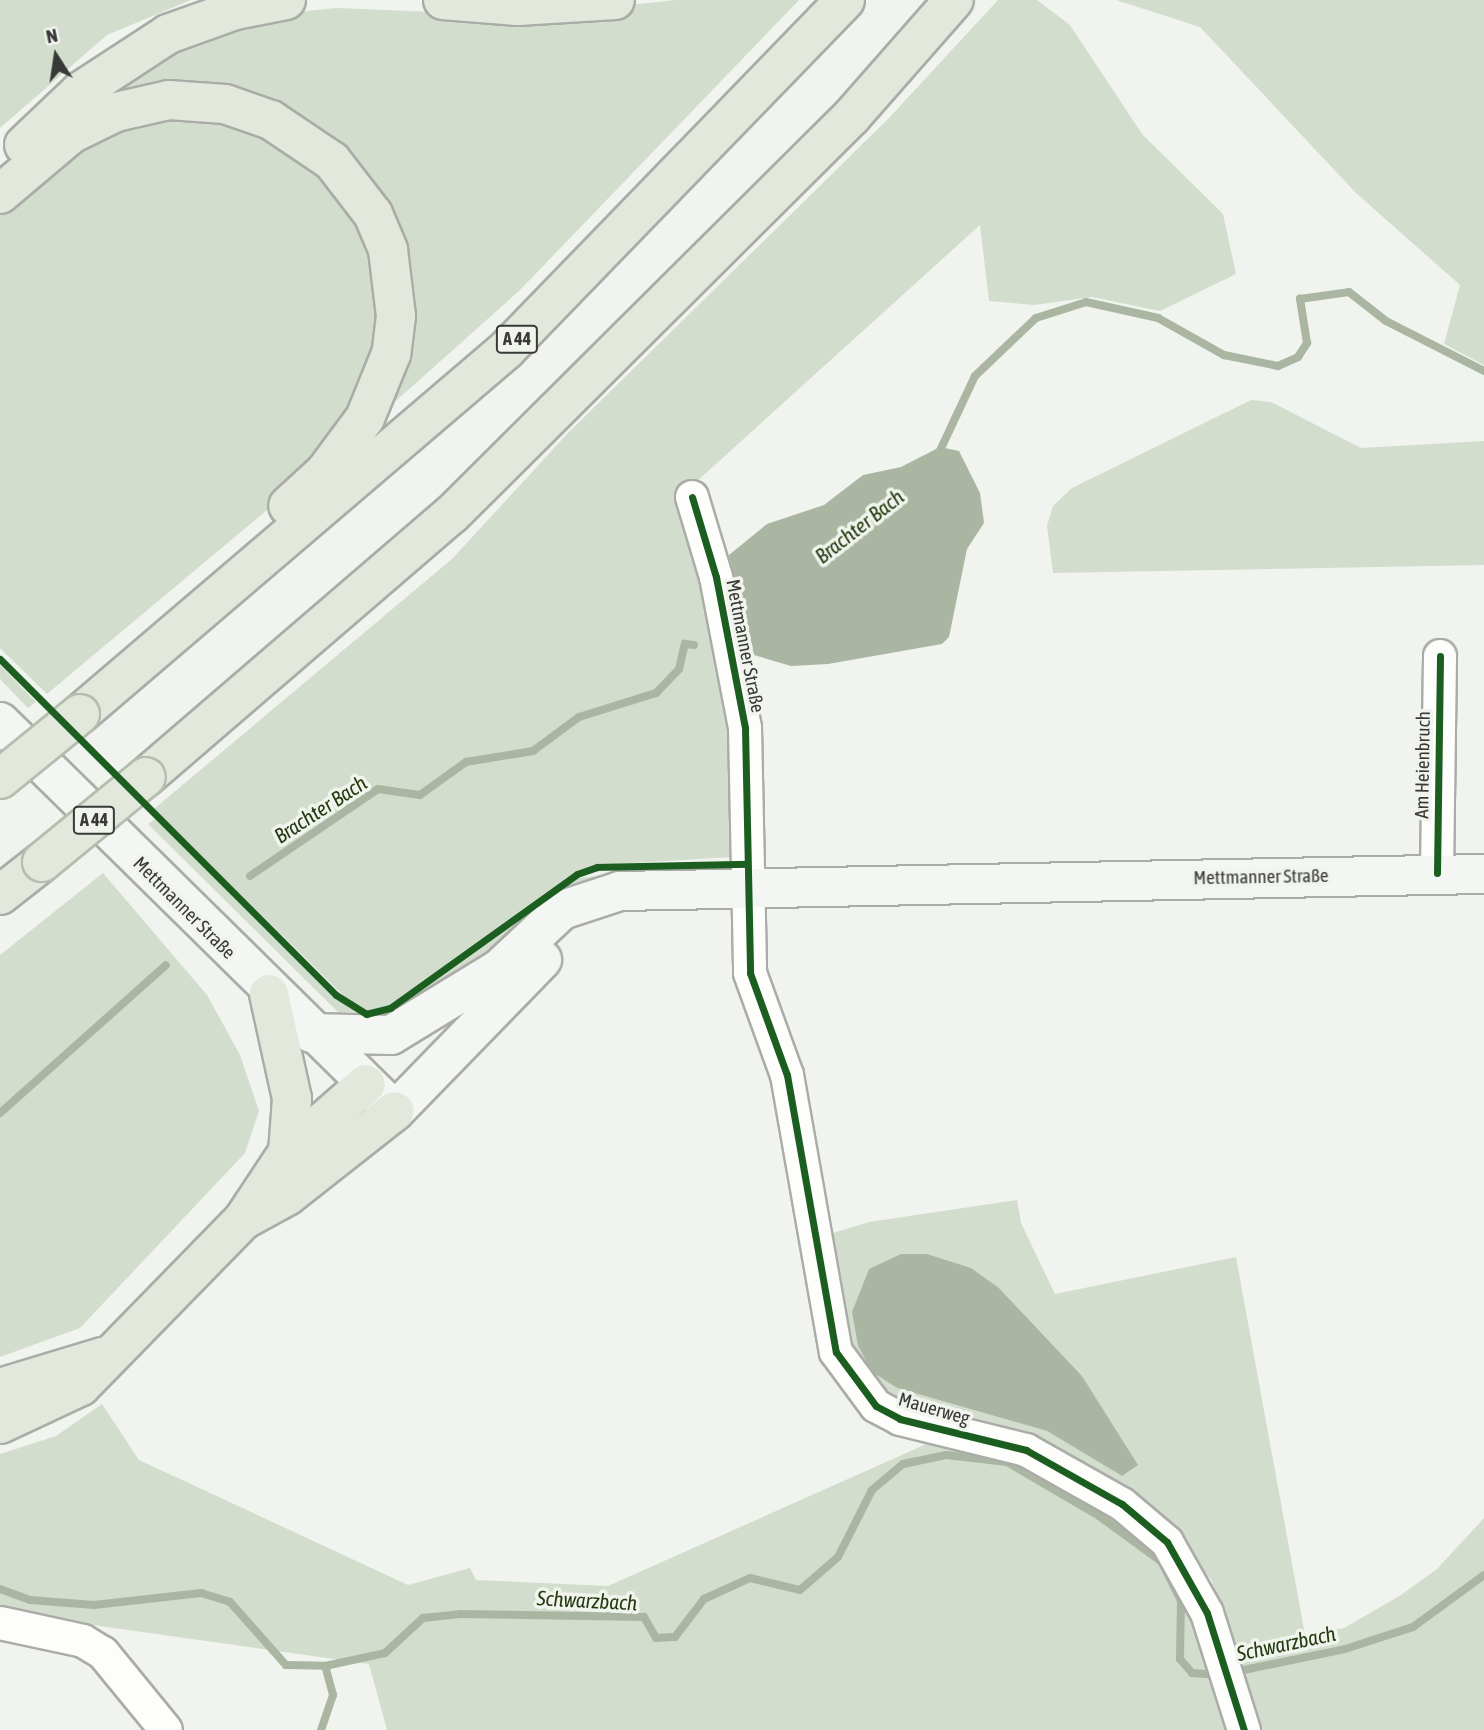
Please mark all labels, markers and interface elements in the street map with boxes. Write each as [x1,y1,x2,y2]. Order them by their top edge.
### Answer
north arrow [21,21,91,91]
text: N [44,24,59,47]
road number: A 44 [494,324,540,354]
water label: Brachter Bach [810,484,908,568]
street label: Mettmanner Straße [721,577,769,715]
street label: Am Heienbruch [1411,711,1435,819]
water label: Brachter Bach [269,770,371,848]
road number: A 44 [71,806,117,834]
street label: Mettmanner Straße [128,852,240,964]
street label: Mettmanner Straße [1193,864,1329,890]
street label: Mauerweg [896,1388,972,1430]
water label: Schwarzbach [536,1585,638,1615]
water label: Schwarzbach [1234,1620,1338,1666]

